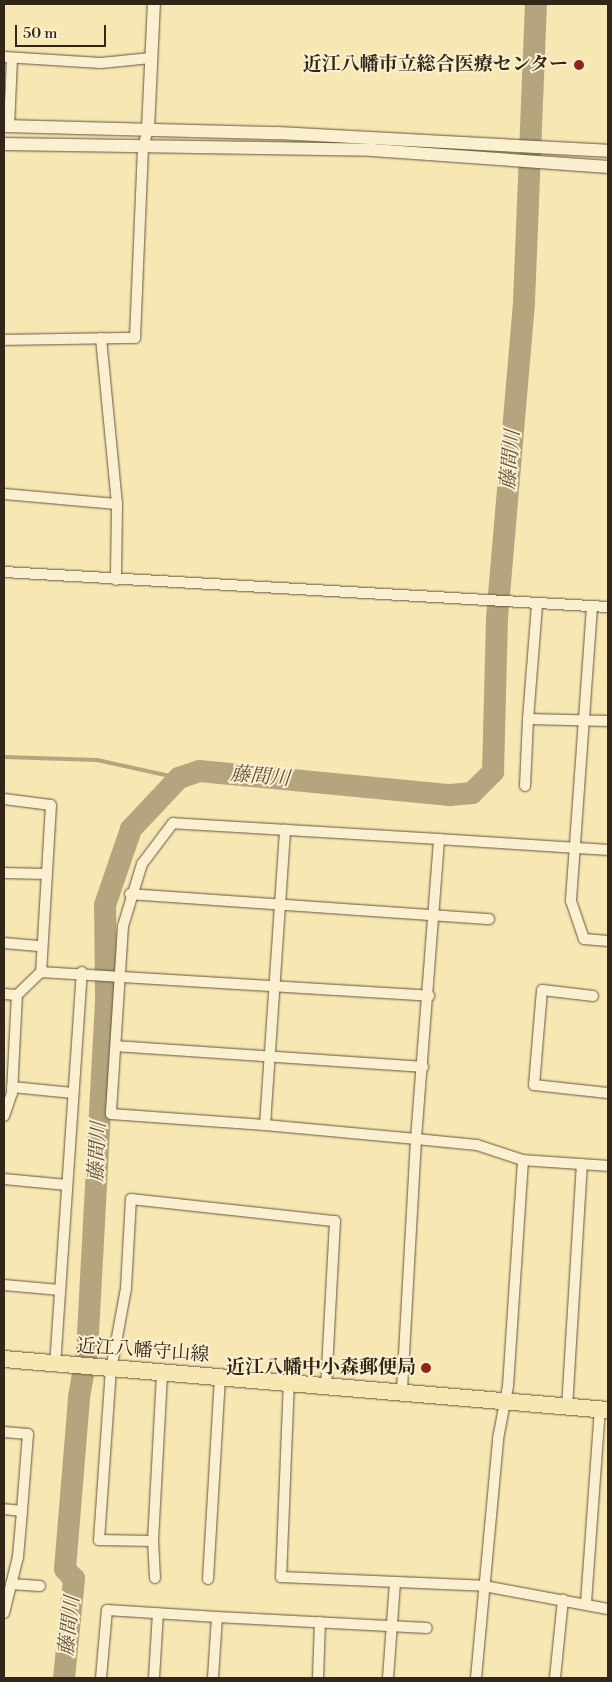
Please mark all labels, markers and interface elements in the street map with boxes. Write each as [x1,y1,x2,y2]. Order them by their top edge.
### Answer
scale bar [18,15,109,47]
text: 50 m [23,24,57,43]
place label: 近江八幡市立総合医療センター [302,54,568,76]
marker: 近江八幡市立総合医療センター [572,58,586,72]
water label: 藤間川 [496,429,526,491]
water label: 藤間川 [229,762,291,792]
water label: 藤間川 [84,1121,112,1183]
street label: 近江八幡守山線 [76,1335,210,1367]
place label: 近江八幡中小森郵便局 [226,1357,416,1379]
marker: 近江八幡中小森郵便局 [420,1362,432,1374]
water label: 藤間川 [55,1595,85,1657]

